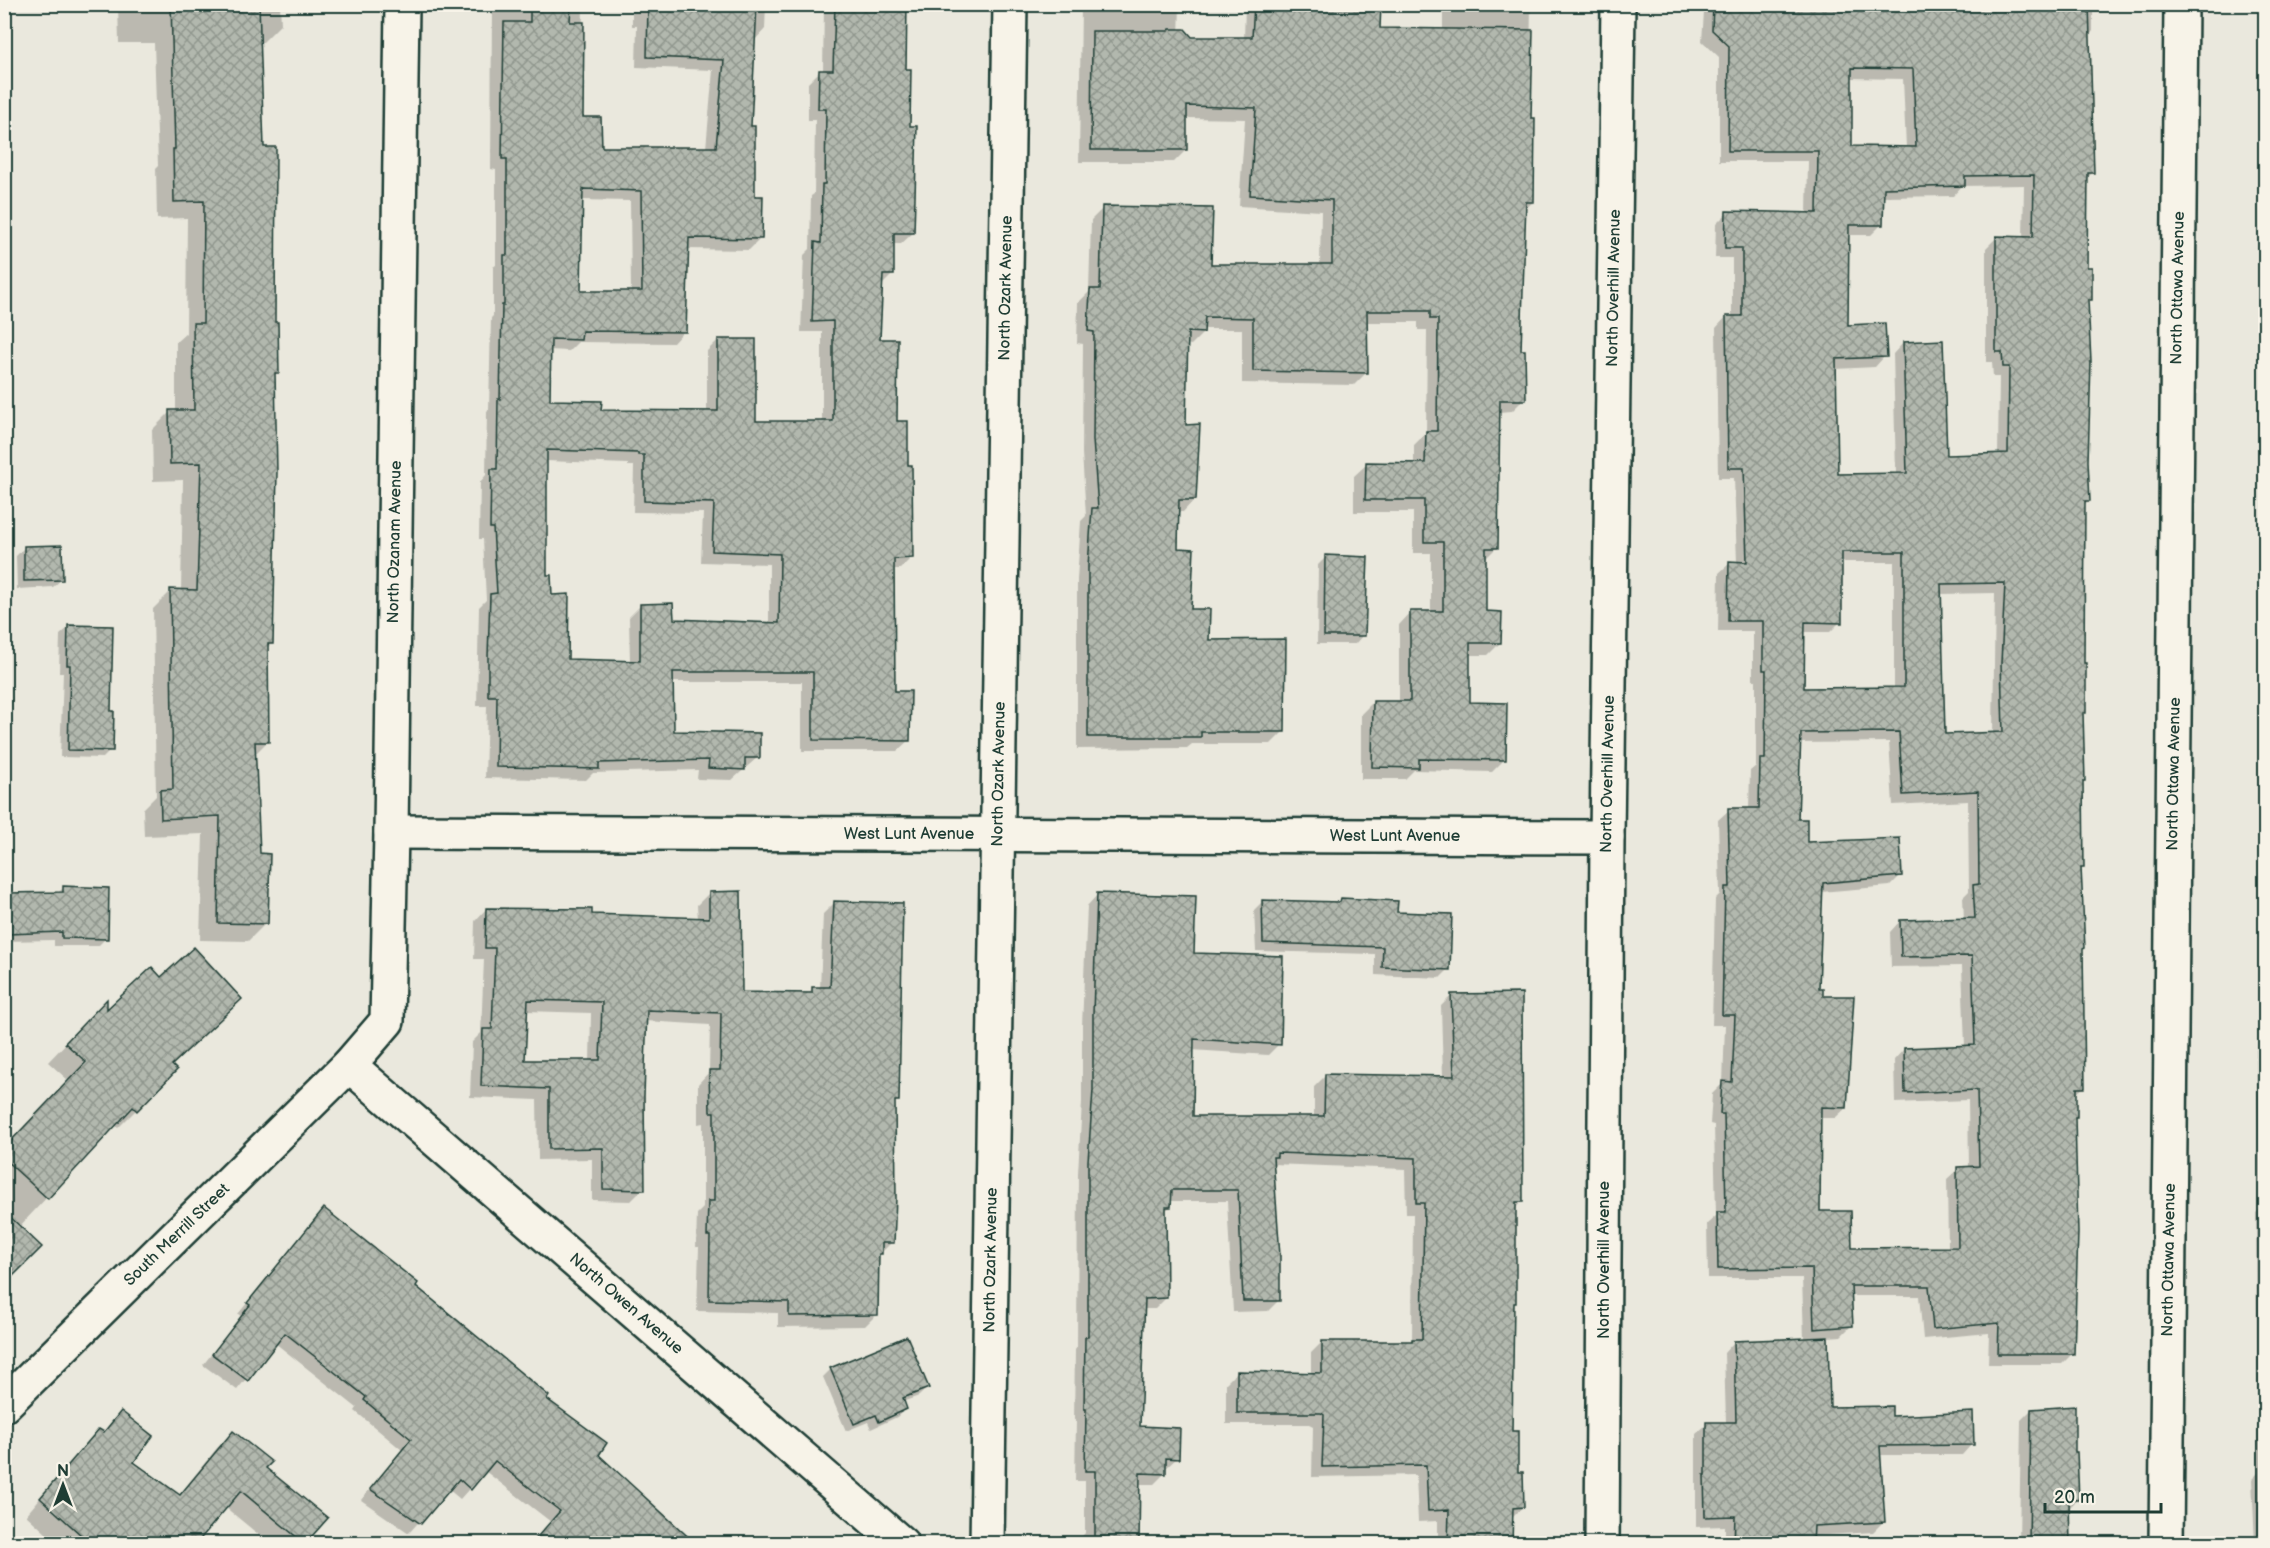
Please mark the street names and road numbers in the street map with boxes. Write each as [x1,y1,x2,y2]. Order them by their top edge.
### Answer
street label: North Overhill Avenue [1603,208,1625,367]
street label: North Ottawa Avenue [2167,211,2189,365]
street label: North Ozark Avenue [995,215,1017,361]
street label: North Ozanam Avenue [384,460,406,624]
street label: North Overhill Avenue [1597,694,1619,853]
street label: North Ottawa Avenue [2163,697,2185,851]
street label: North Ozark Avenue [988,701,1010,847]
street label: West Lunt Avenue [844,825,975,844]
street label: West Lunt Avenue [1330,827,1461,846]
street label: South Merrill Street [120,1180,234,1290]
street label: North Overhill Avenue [1595,1181,1614,1339]
street label: North Ottawa Avenue [2158,1183,2180,1337]
street label: North Ozark Avenue [980,1187,1002,1333]
street label: North Owen Avenue [565,1249,687,1359]

